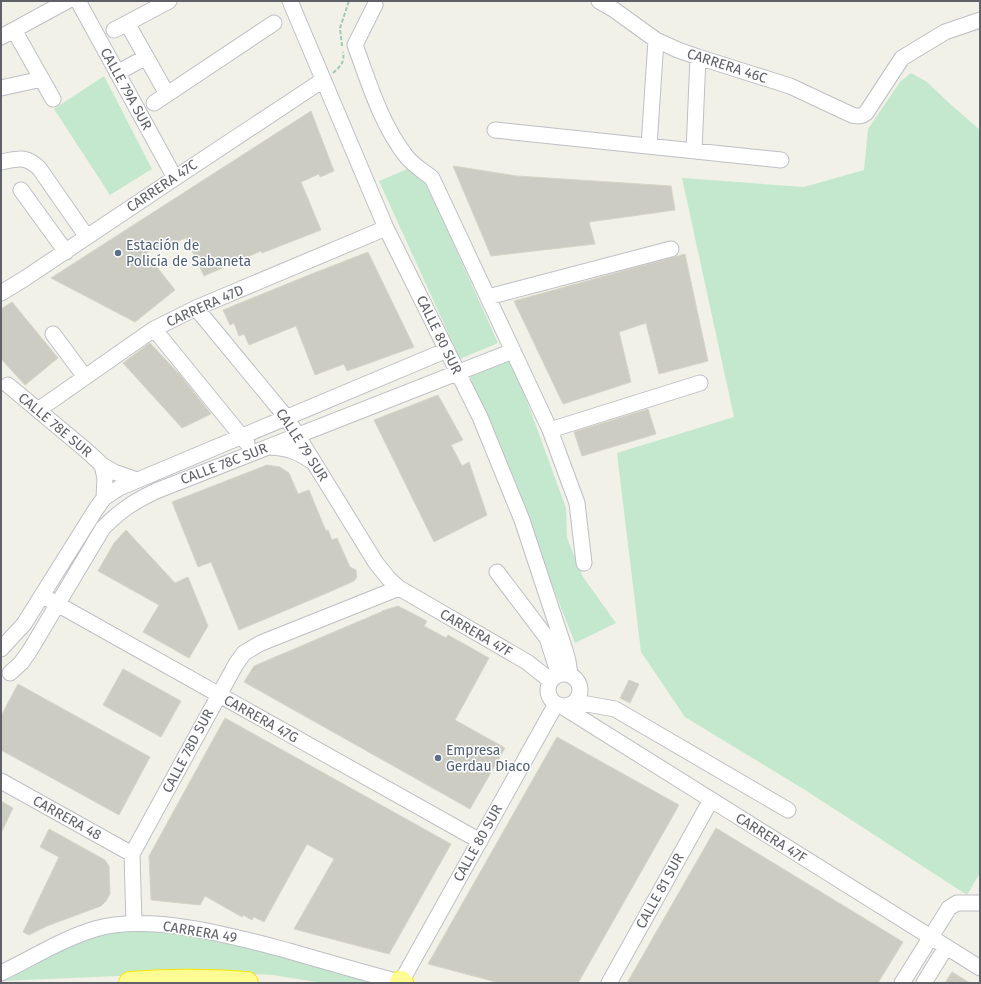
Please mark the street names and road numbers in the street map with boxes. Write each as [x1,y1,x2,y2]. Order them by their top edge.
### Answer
street label: CALLE 79A SUR [96,45,156,134]
street label: CARRERA 46C [685,45,769,87]
street label: CARRERA 47C [123,156,201,216]
street label: CARRERA 47D [164,281,246,331]
street label: CALLE 80 SUR [413,293,466,378]
street label: CALLE 78E SUR [15,389,96,461]
street label: CALLE 79 SUR [272,405,332,485]
street label: CALLE 78C SUR [178,439,270,488]
street label: CARRERA 47F [437,605,515,661]
street label: CARRERA 47G [221,692,301,746]
street label: CALLE 78D SUR [159,706,218,796]
street label: CARRERA 48 [30,792,104,844]
street label: CALLE 80 SUR [450,801,506,885]
street label: CARRERA 47F [732,809,810,867]
street label: CALLE 81 SUR [632,850,688,932]
street label: CARRERA 49 [162,918,238,946]

